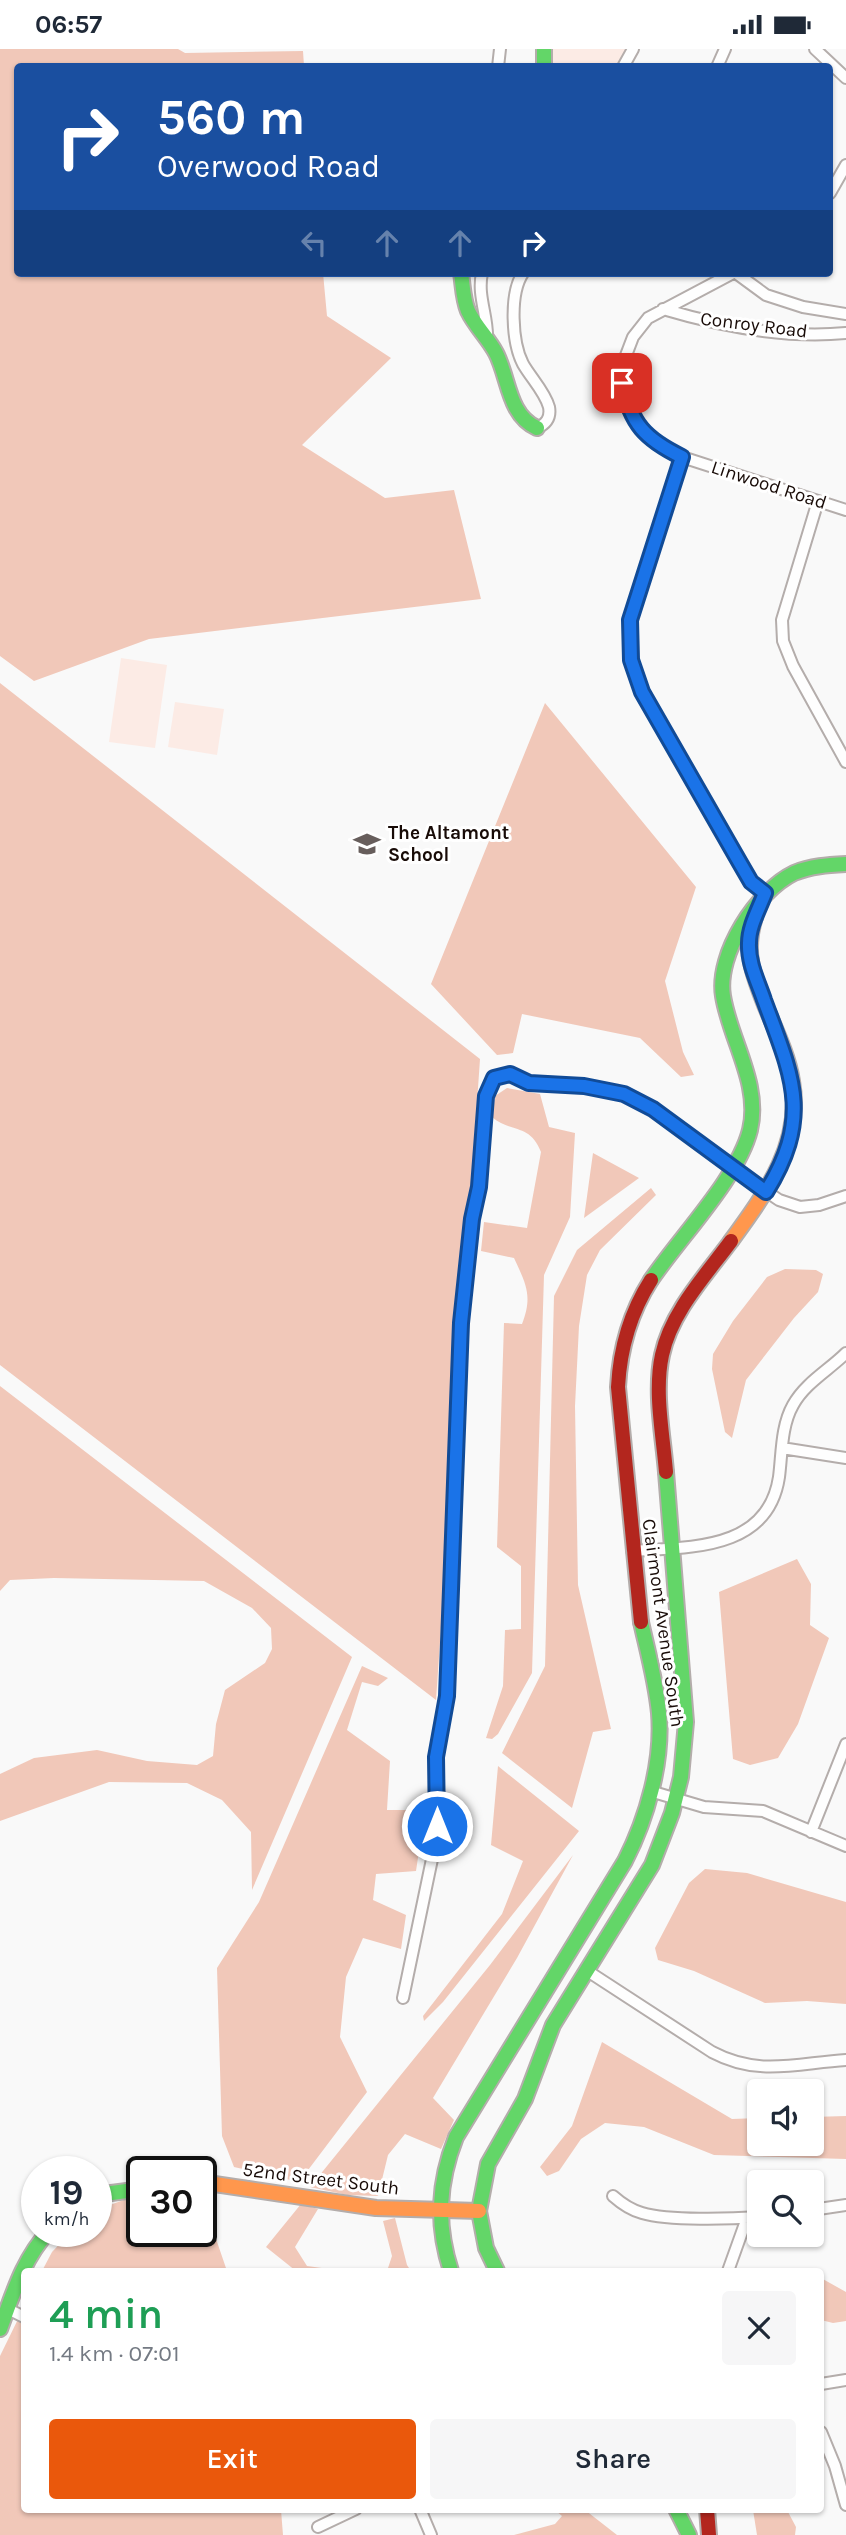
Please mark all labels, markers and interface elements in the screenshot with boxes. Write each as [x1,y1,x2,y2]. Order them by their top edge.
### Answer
text: 06:57 [35,9,102,40]
text: 560 m [157,89,305,146]
icon: right [42,91,133,182]
text: Overwood Road [157,148,380,185]
icon: left [295,224,333,262]
icon: ahead [368,224,406,262]
icon: ahead [441,224,479,262]
icon: right [514,224,552,262]
street label: Conroy Road [699,308,809,342]
pin [592,353,652,413]
icon: arrive [603,364,641,402]
street label: Linwood Road [709,456,829,514]
place label: The Altamont School [388,822,509,866]
school or university icon: The Altamont School [352,829,382,859]
street label: Clairmont Avenue South [637,1517,689,1729]
position arrow [400,1789,474,1863]
map controls [747,2079,824,2247]
button: sound [747,2079,824,2156]
speed limit sign: 30 [126,2156,217,2247]
street label: 52nd Street South [241,2158,401,2200]
button: search [747,2170,824,2247]
text: 19 [50,2172,83,2213]
text: km/h [44,2208,89,2230]
text: 4 min [49,2289,163,2339]
button: close [722,2291,796,2365]
text: 1.4 km · 07:01 [49,2340,180,2367]
button: Exit [49,2419,416,2499]
button: Share [430,2419,796,2499]

